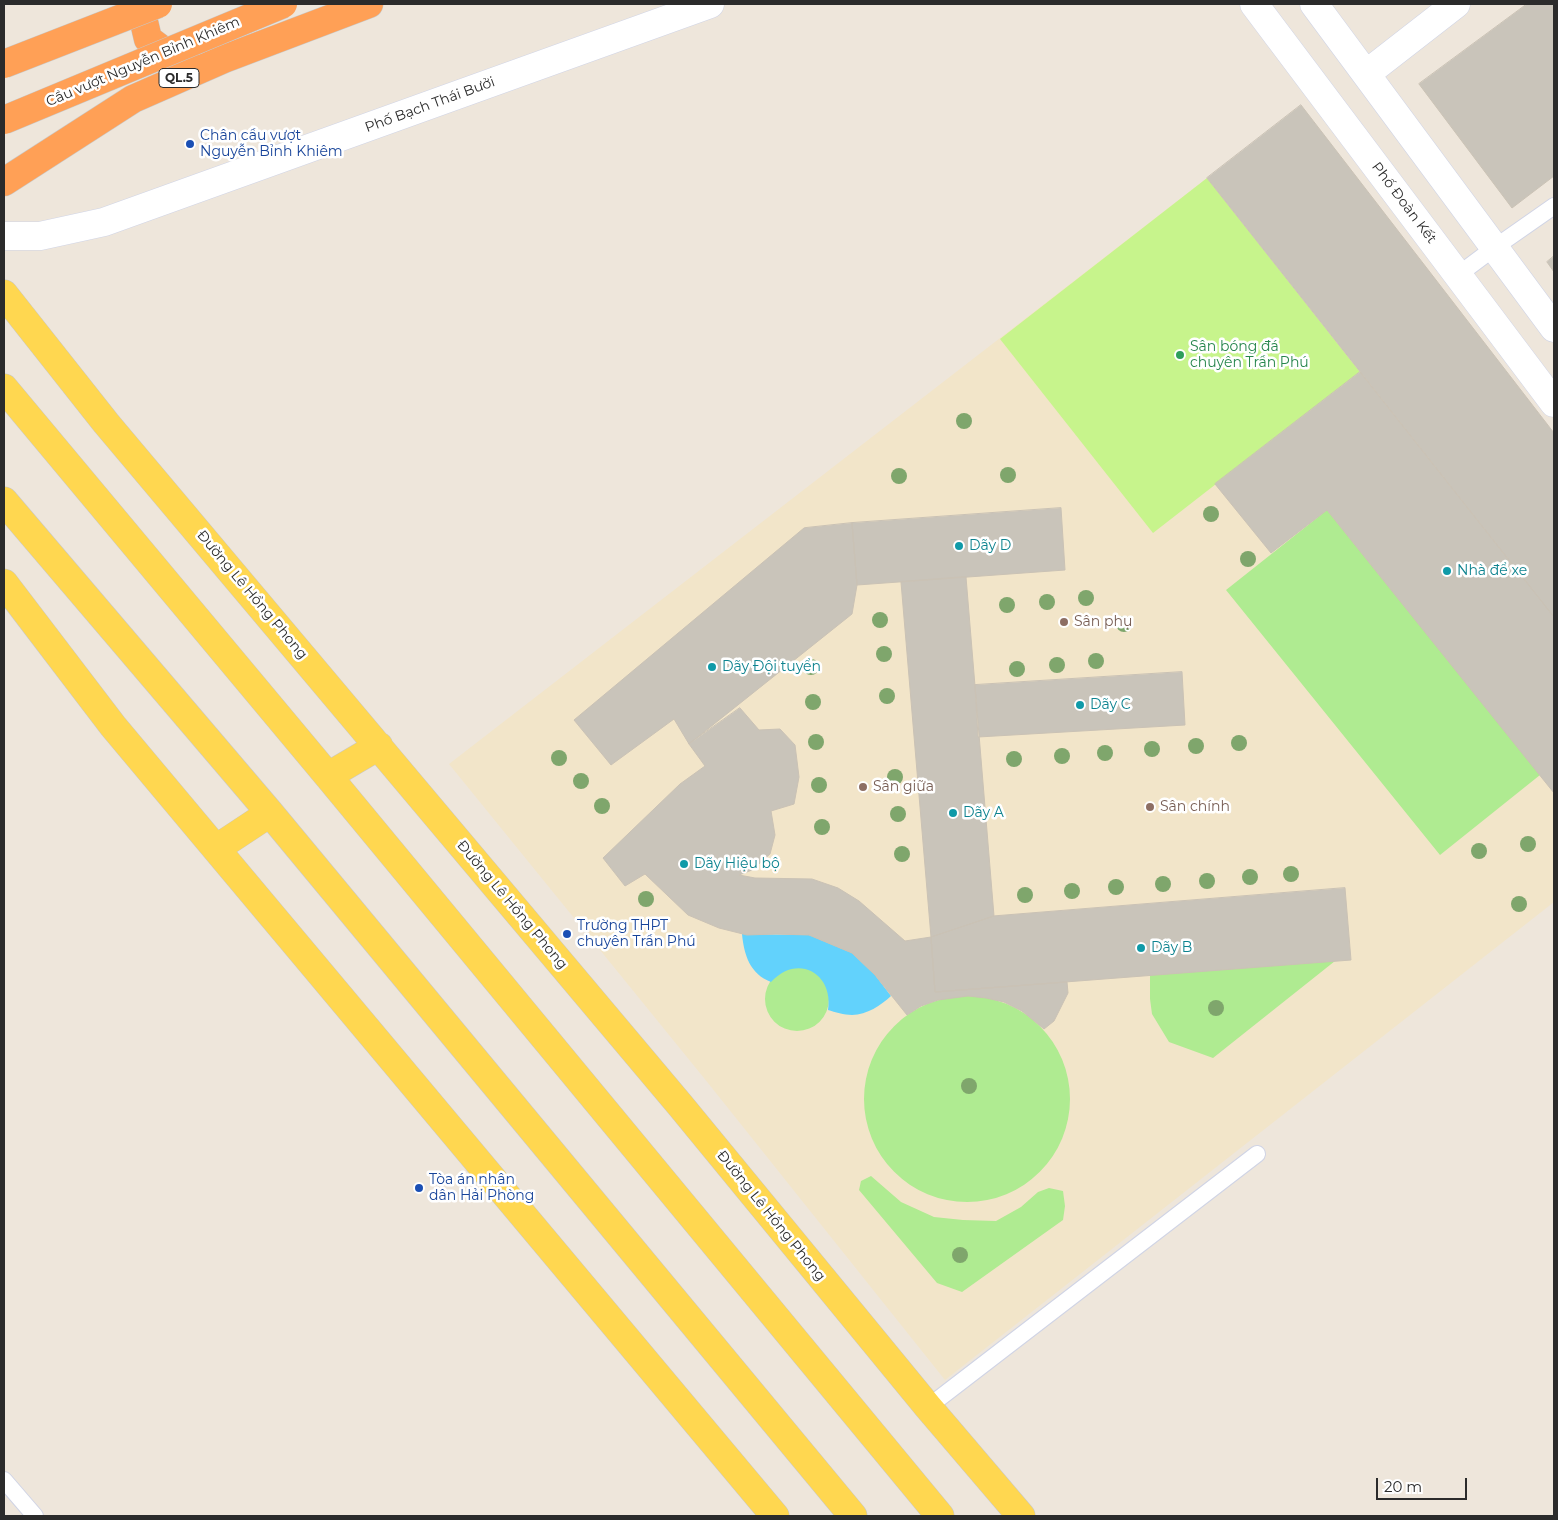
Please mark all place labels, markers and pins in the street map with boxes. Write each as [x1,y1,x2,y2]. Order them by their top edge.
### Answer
place label: Chân cầu vượt Nguyễn Bỉnh Khiêm [200,128,343,160]
marker: Chân cầu vượt Nguyễn Bỉnh Khiêm [184,138,196,150]
place label: Sân bóng đá chuyên Trần Phú [1190,339,1309,372]
marker: Sân bóng đá chuyên Trần Phú [1174,349,1186,361]
place label: Dãy D [969,538,1011,554]
marker: Dãy D [953,540,965,552]
place label: Nhà để xe [1457,563,1527,579]
marker: Nhà để xe [1441,565,1453,577]
place label: Sân phụ [1074,614,1132,630]
marker: Sân phụ [1058,616,1070,628]
place label: Dãy Đội tuyển [722,659,821,675]
marker: Dãy Đội tuyển [706,661,718,673]
place label: Dãy C [1090,697,1131,713]
marker: Dãy C [1074,699,1086,711]
place label: Sân giữa [873,779,934,795]
marker: Sân giữa [857,781,869,793]
place label: Sân chính [1160,799,1230,815]
marker: Sân chính [1144,801,1156,813]
place label: Dãy A [963,805,1004,821]
marker: Dãy A [947,807,959,819]
place label: Dãy Hiệu bộ [694,856,780,872]
marker: Dãy Hiệu bộ [678,858,690,870]
place label: Trường THPT chuyên Trần Phú [577,918,696,950]
marker: Trường THPT chuyên Trần Phú [561,928,573,940]
place label: Dãy B [1151,940,1192,956]
marker: Dãy B [1135,942,1147,954]
place label: Tòa án nhân dân Hải Phòng [429,1172,534,1204]
marker: Tòa án nhân dân Hải Phòng [413,1182,425,1194]

